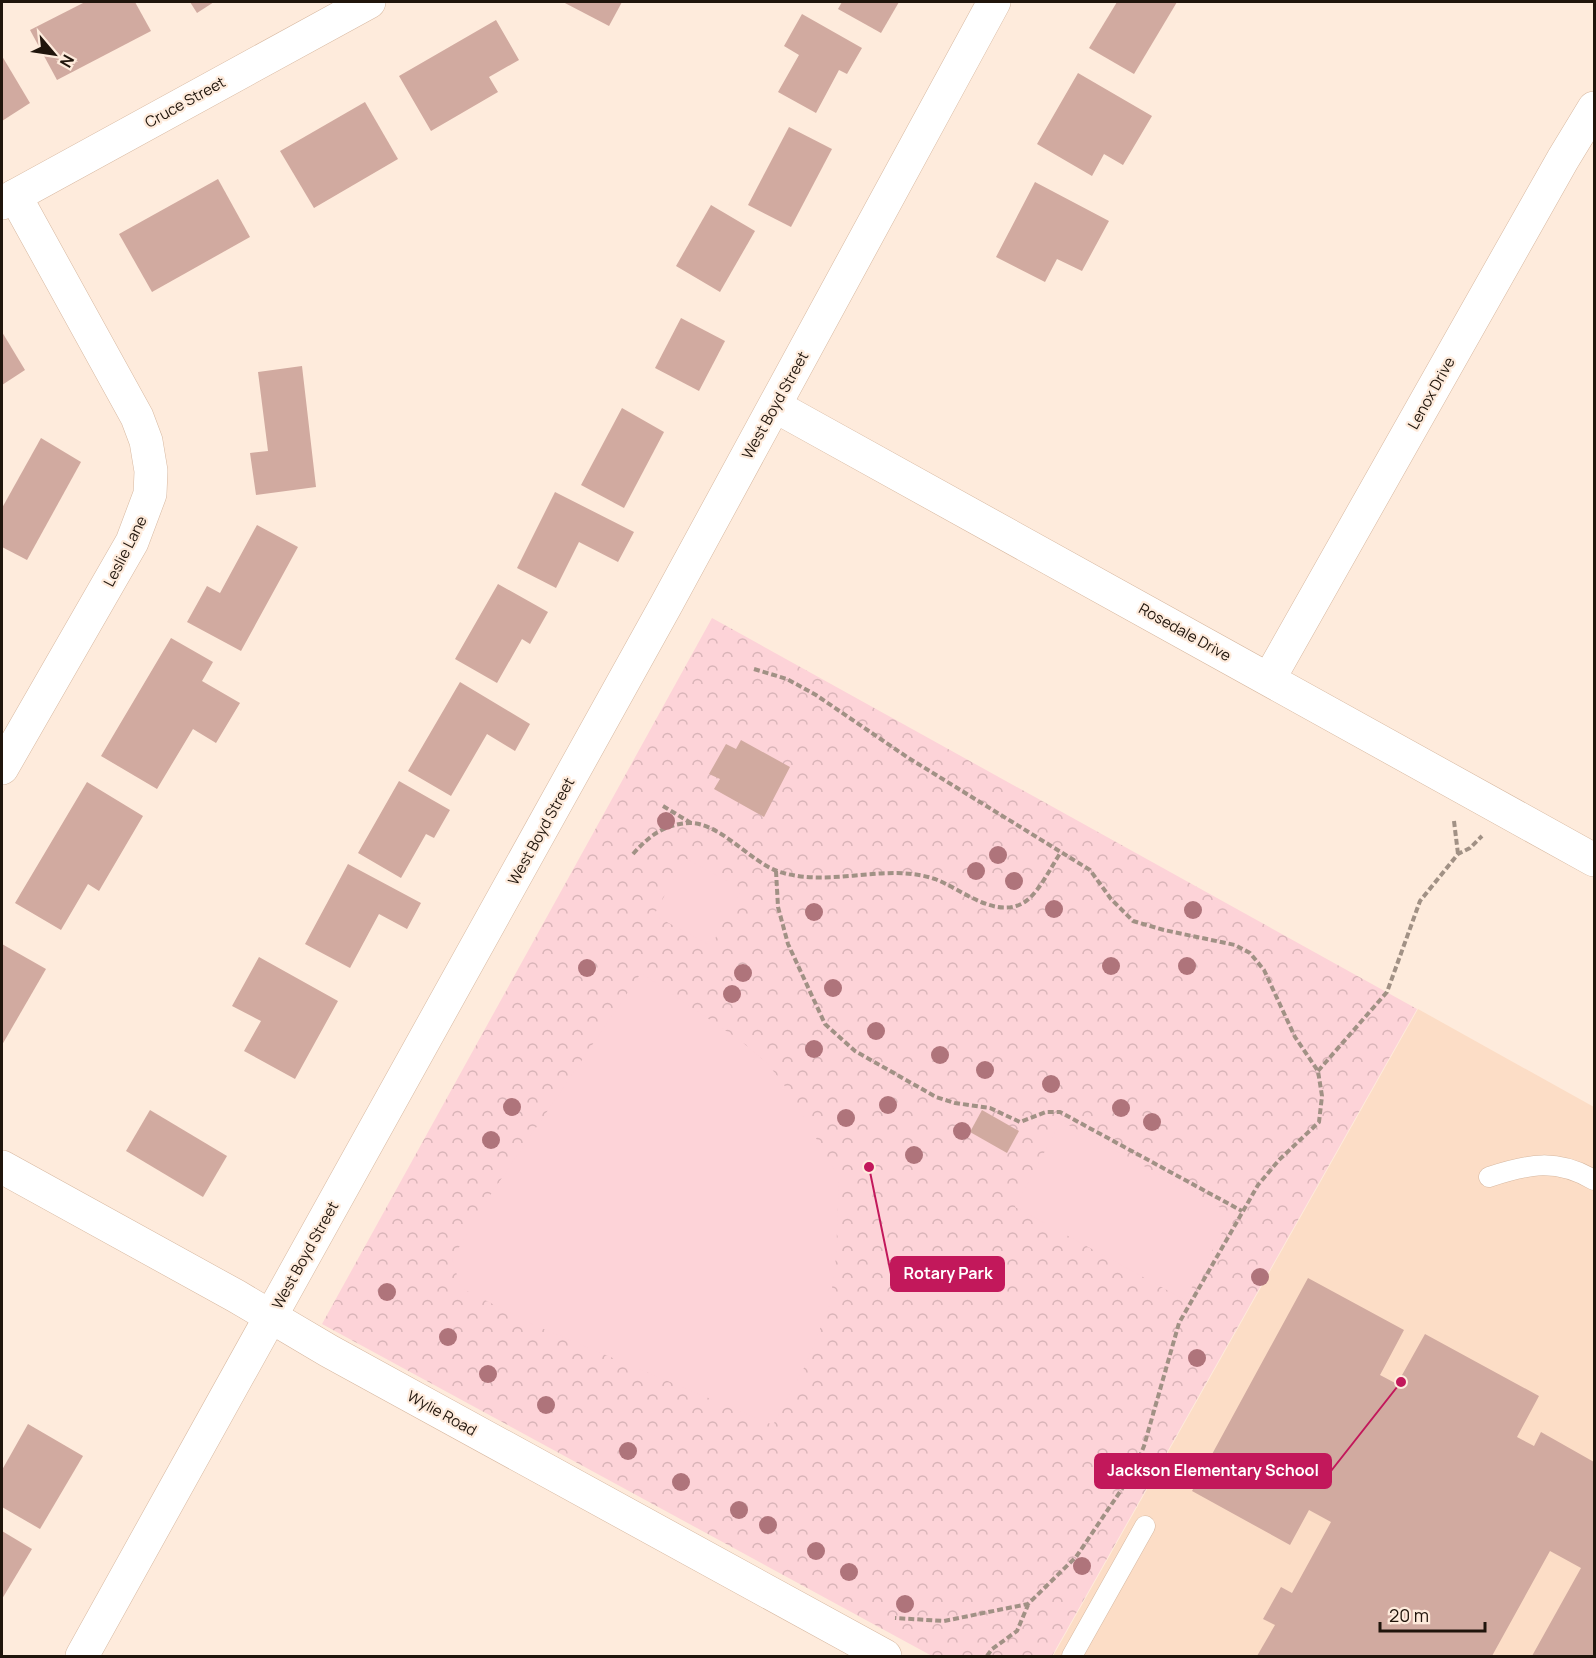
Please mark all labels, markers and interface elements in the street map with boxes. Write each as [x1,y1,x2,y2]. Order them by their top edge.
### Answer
north arrow [24,24,84,84]
text: N [55,51,80,72]
street label: Cruce Street [141,71,229,133]
street label: West Boyd Street [737,347,813,463]
street label: Lenox Drive [1402,353,1460,433]
street label: Leslie Lane [98,512,152,590]
street label: Rosedale Drive [1135,598,1235,666]
street label: West Boyd Street [503,773,579,889]
street label: West Boyd Street [267,1197,343,1313]
callout: Rotary Park [891,1257,1004,1291]
text: Rotary Park [903,1262,993,1284]
street label: Wylie Road [404,1385,480,1441]
callout: Jackson Elementary School [1095,1454,1331,1488]
text: Jackson Elementary School [1107,1459,1319,1481]
scale bar [1380,1595,1485,1633]
text: 20 m [1389,1603,1429,1627]

